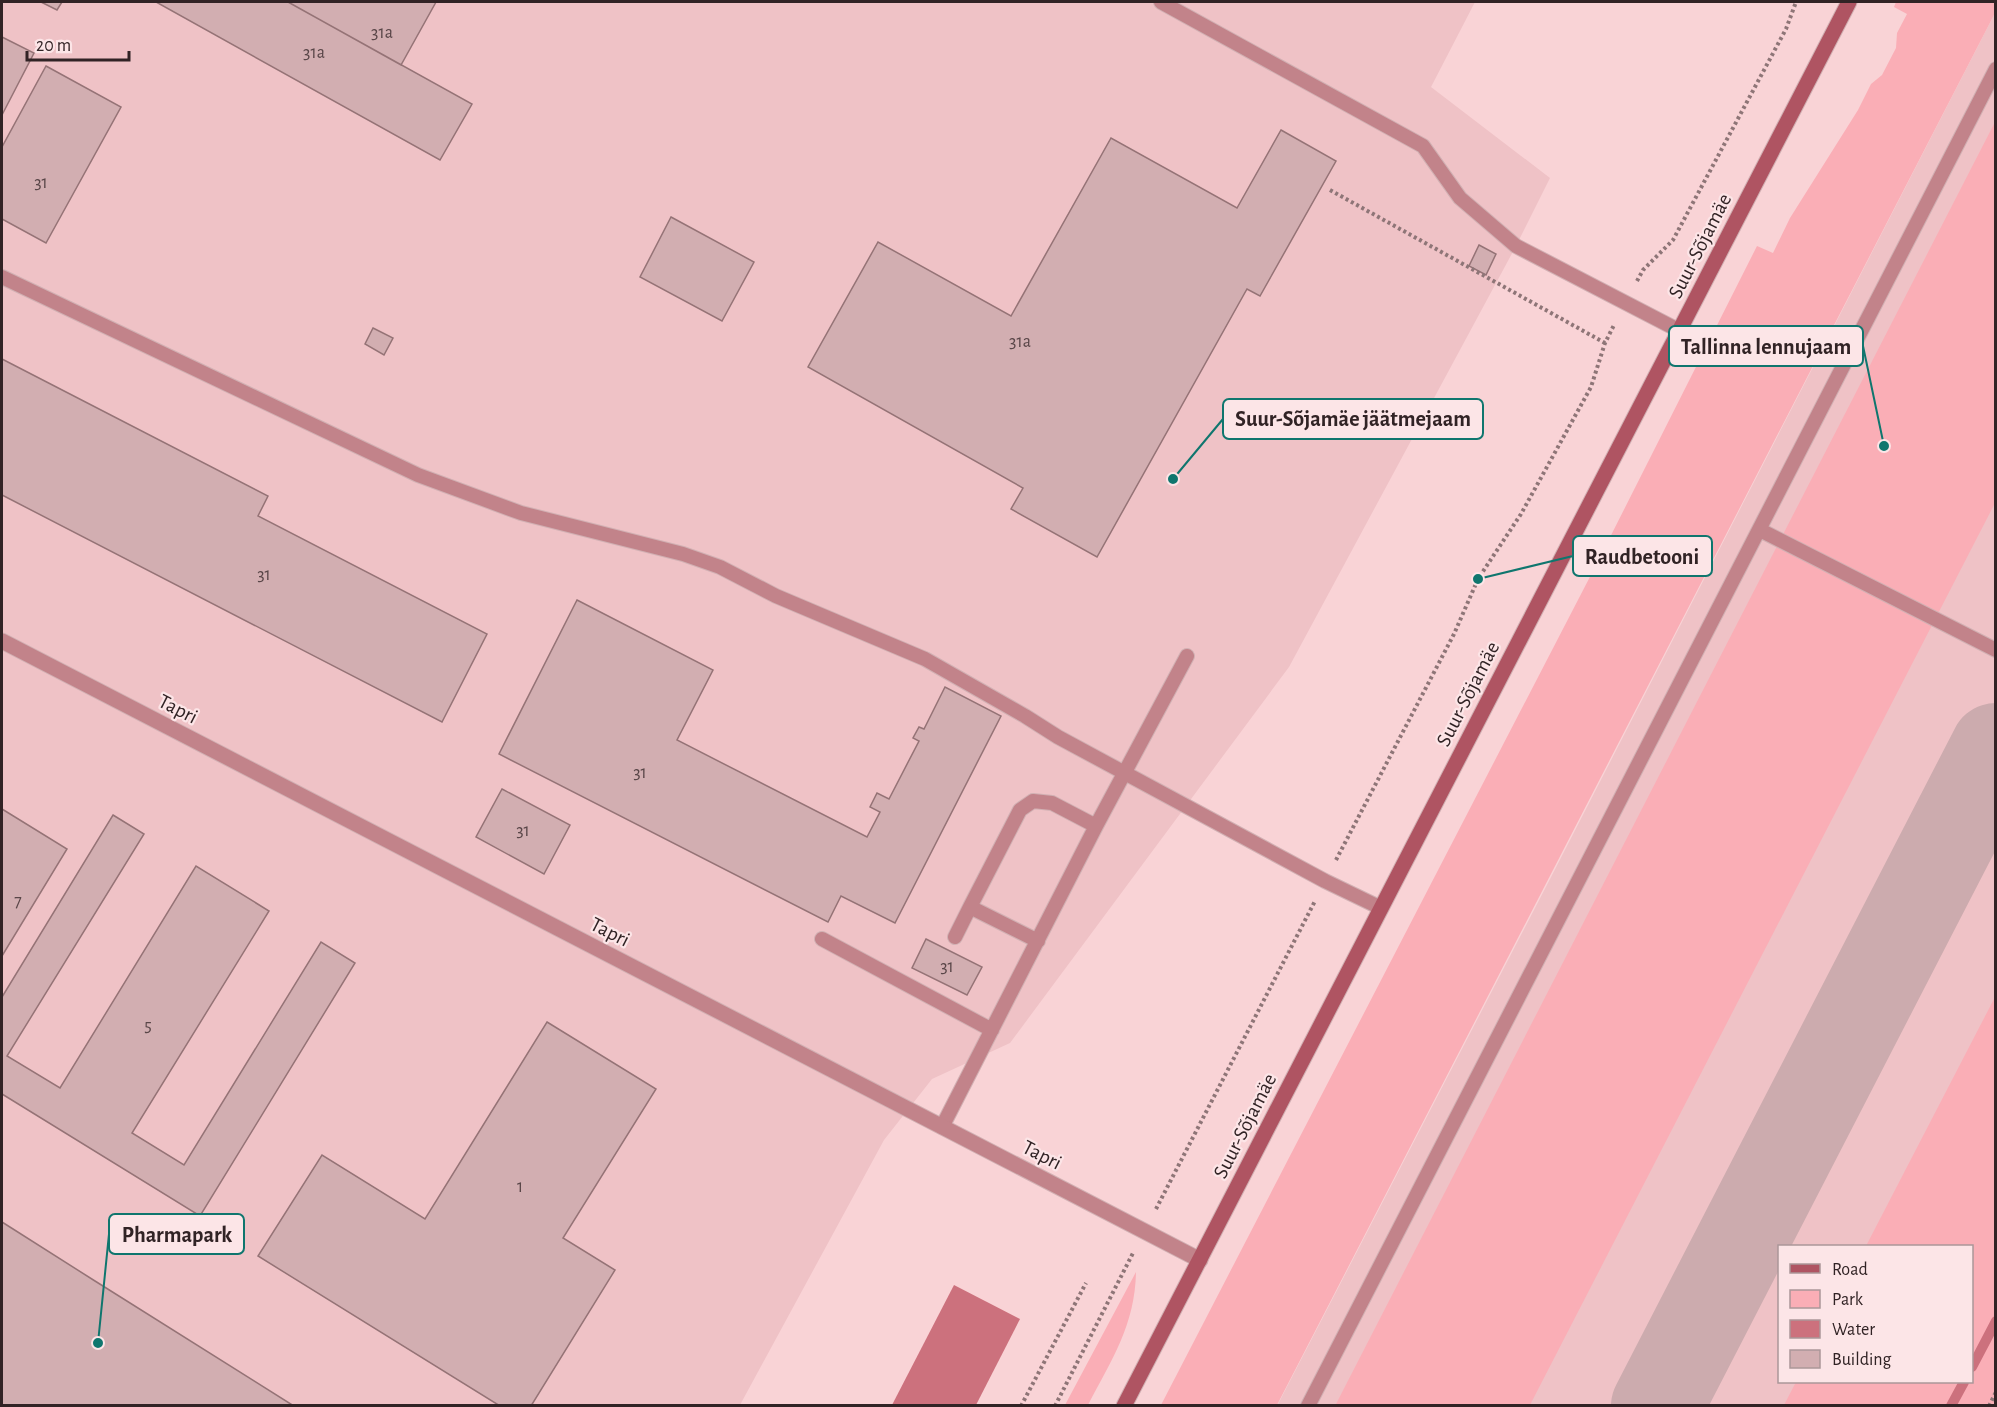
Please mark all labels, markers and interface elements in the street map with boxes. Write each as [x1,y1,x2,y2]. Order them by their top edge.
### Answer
scale bar [27,24,129,62]
house number: 31a [371,24,393,42]
text: 20 m [36,37,71,55]
house number: 31a [303,44,325,62]
house number: 31 [34,174,48,192]
street label: Suur-Sõjamäe [1665,190,1735,302]
callout: Tallinna lennujaam [1669,326,1863,366]
house number: 31a [1009,333,1031,351]
text: Tallinna lennujaam [1681,336,1851,359]
callout: Suur-Sõjamäe jäätmejaam [1223,399,1483,439]
text: Suur-Sõjamäe jäätmejaam [1235,408,1471,431]
callout: Raudbetooni [1573,536,1712,576]
text: Raudbetooni [1585,546,1699,568]
house number: 31 [257,566,271,584]
street label: Suur-Sõjamäe [1433,638,1503,750]
street label: Tapri [155,690,201,728]
house number: 31 [633,764,647,782]
house number: 31 [516,822,530,840]
house number: 7 [14,893,22,911]
street label: Tapri [587,913,633,951]
house number: 31 [940,958,954,976]
house number: 5 [144,1017,152,1035]
street label: Suur-Sõjamäe [1210,1070,1280,1182]
street label: Tapri [1019,1136,1065,1174]
house number: 1 [517,1178,523,1196]
callout: Pharmapark [109,1214,244,1254]
text: Pharmapark [122,1224,232,1246]
legend [1778,1245,1973,1383]
text: Road [1832,1261,1868,1279]
text: Park [1832,1291,1864,1309]
text: Water [1832,1321,1875,1339]
text: Building [1832,1351,1892,1369]

